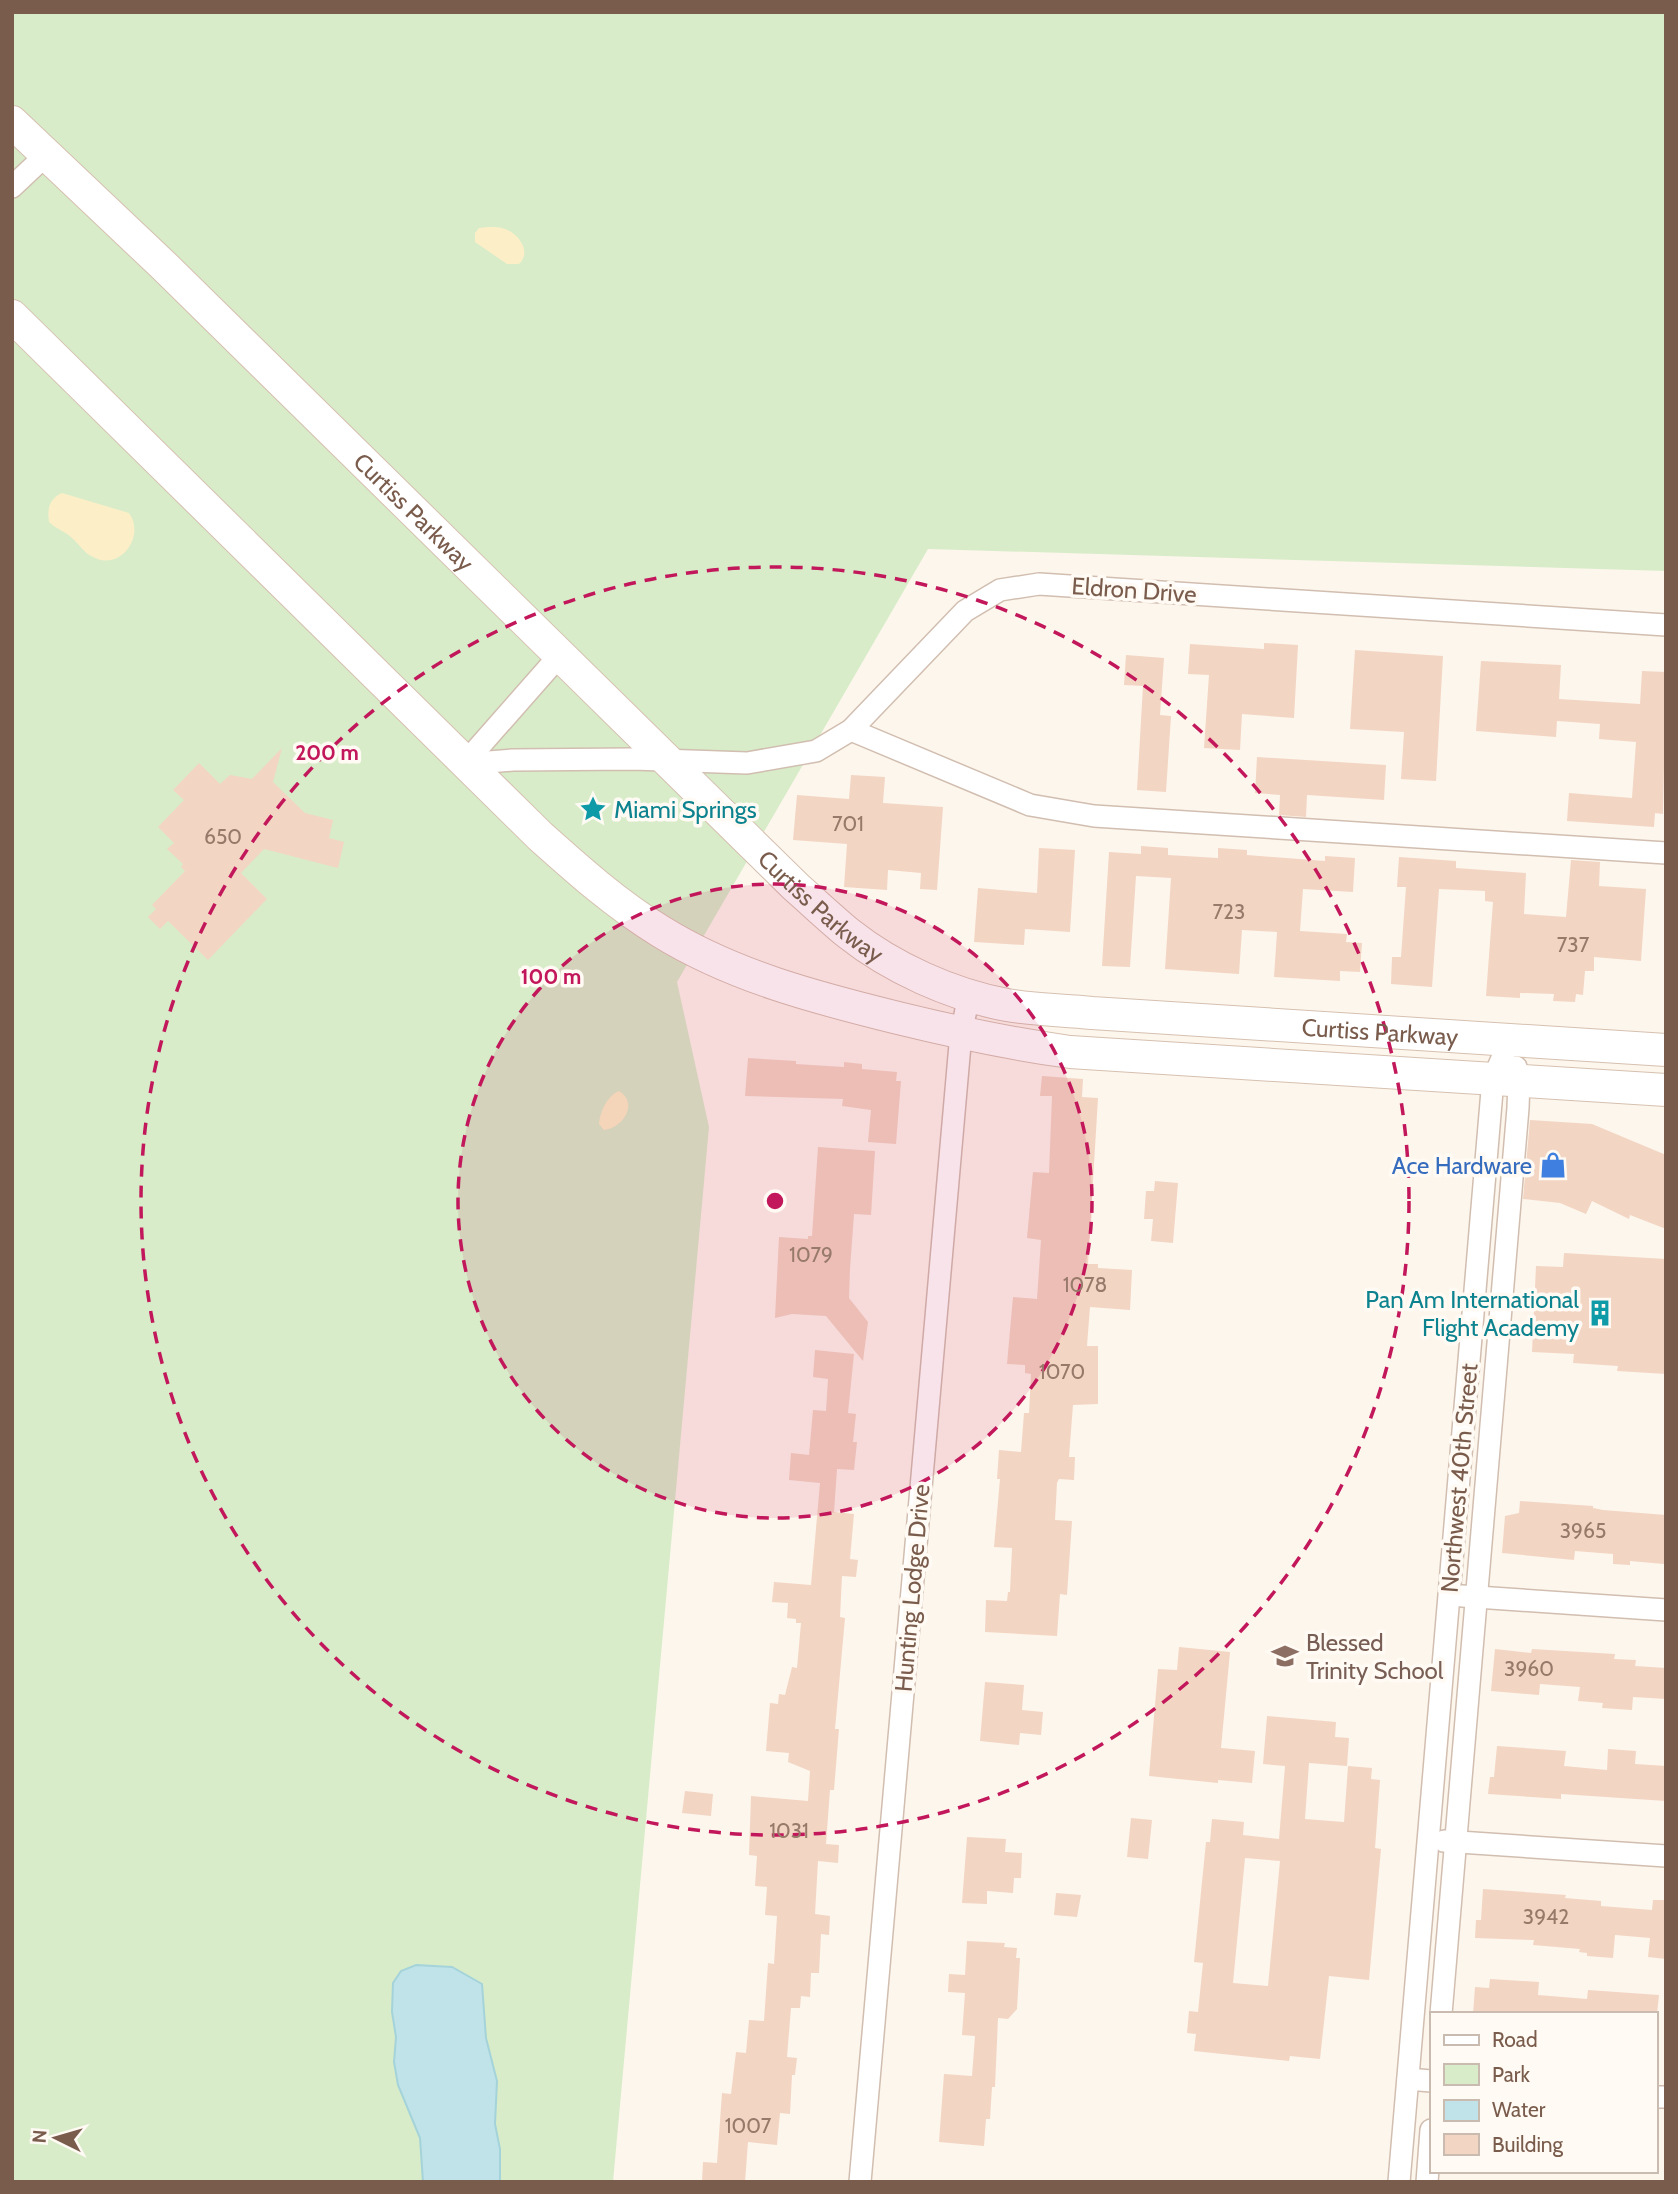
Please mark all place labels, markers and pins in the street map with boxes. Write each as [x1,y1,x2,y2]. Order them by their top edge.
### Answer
place icon: Miami Springs [578,794,608,824]
place label: Miami Springs [614,795,757,824]
shop icon: Ace Hardware [1538,1150,1568,1180]
place label: Ace Hardware [1392,1151,1532,1180]
centre of rings [763,1189,787,1213]
place label: Pan Am International Flight Academy [1365,1285,1579,1342]
building icon: Pan Am International Flight Academy [1585,1298,1615,1328]
place label: Blessed Trinity School [1306,1628,1444,1685]
school or university icon: Blessed Trinity School [1270,1641,1300,1671]

